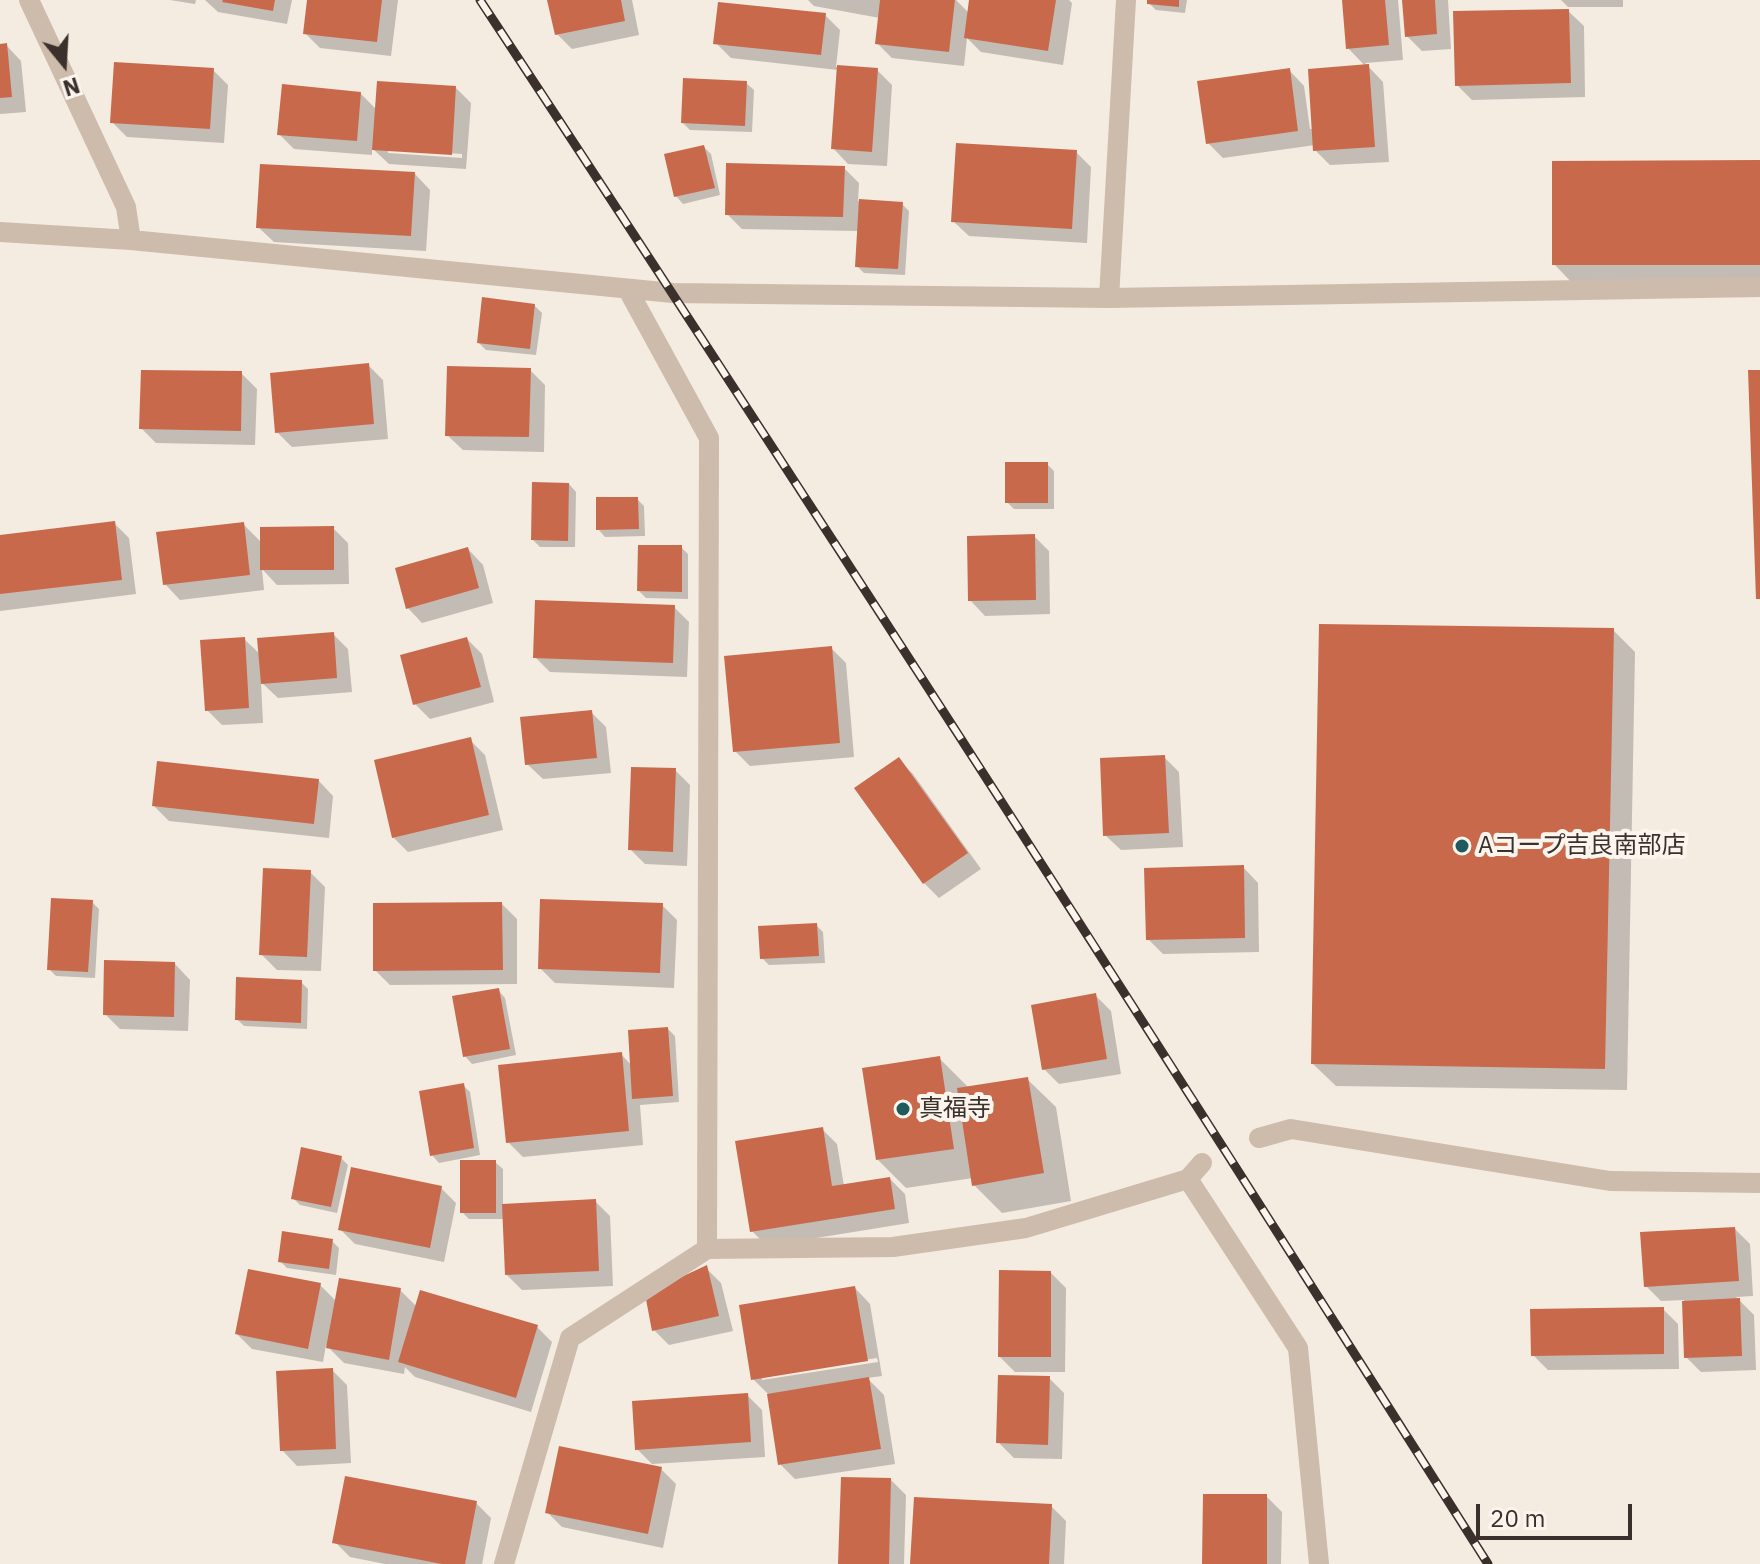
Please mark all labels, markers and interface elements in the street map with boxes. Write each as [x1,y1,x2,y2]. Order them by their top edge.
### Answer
north arrow [24,24,104,104]
text: N [60,71,84,104]
place label: Aコープ吉良南部店 [1478,832,1685,860]
marker: Aコープ吉良南部店 [1453,837,1471,855]
place label: 真福寺 [919,1095,991,1123]
marker: 真福寺 [894,1100,912,1118]
scale bar [1480,1488,1636,1538]
text: 20 m [1490,1502,1545,1534]

